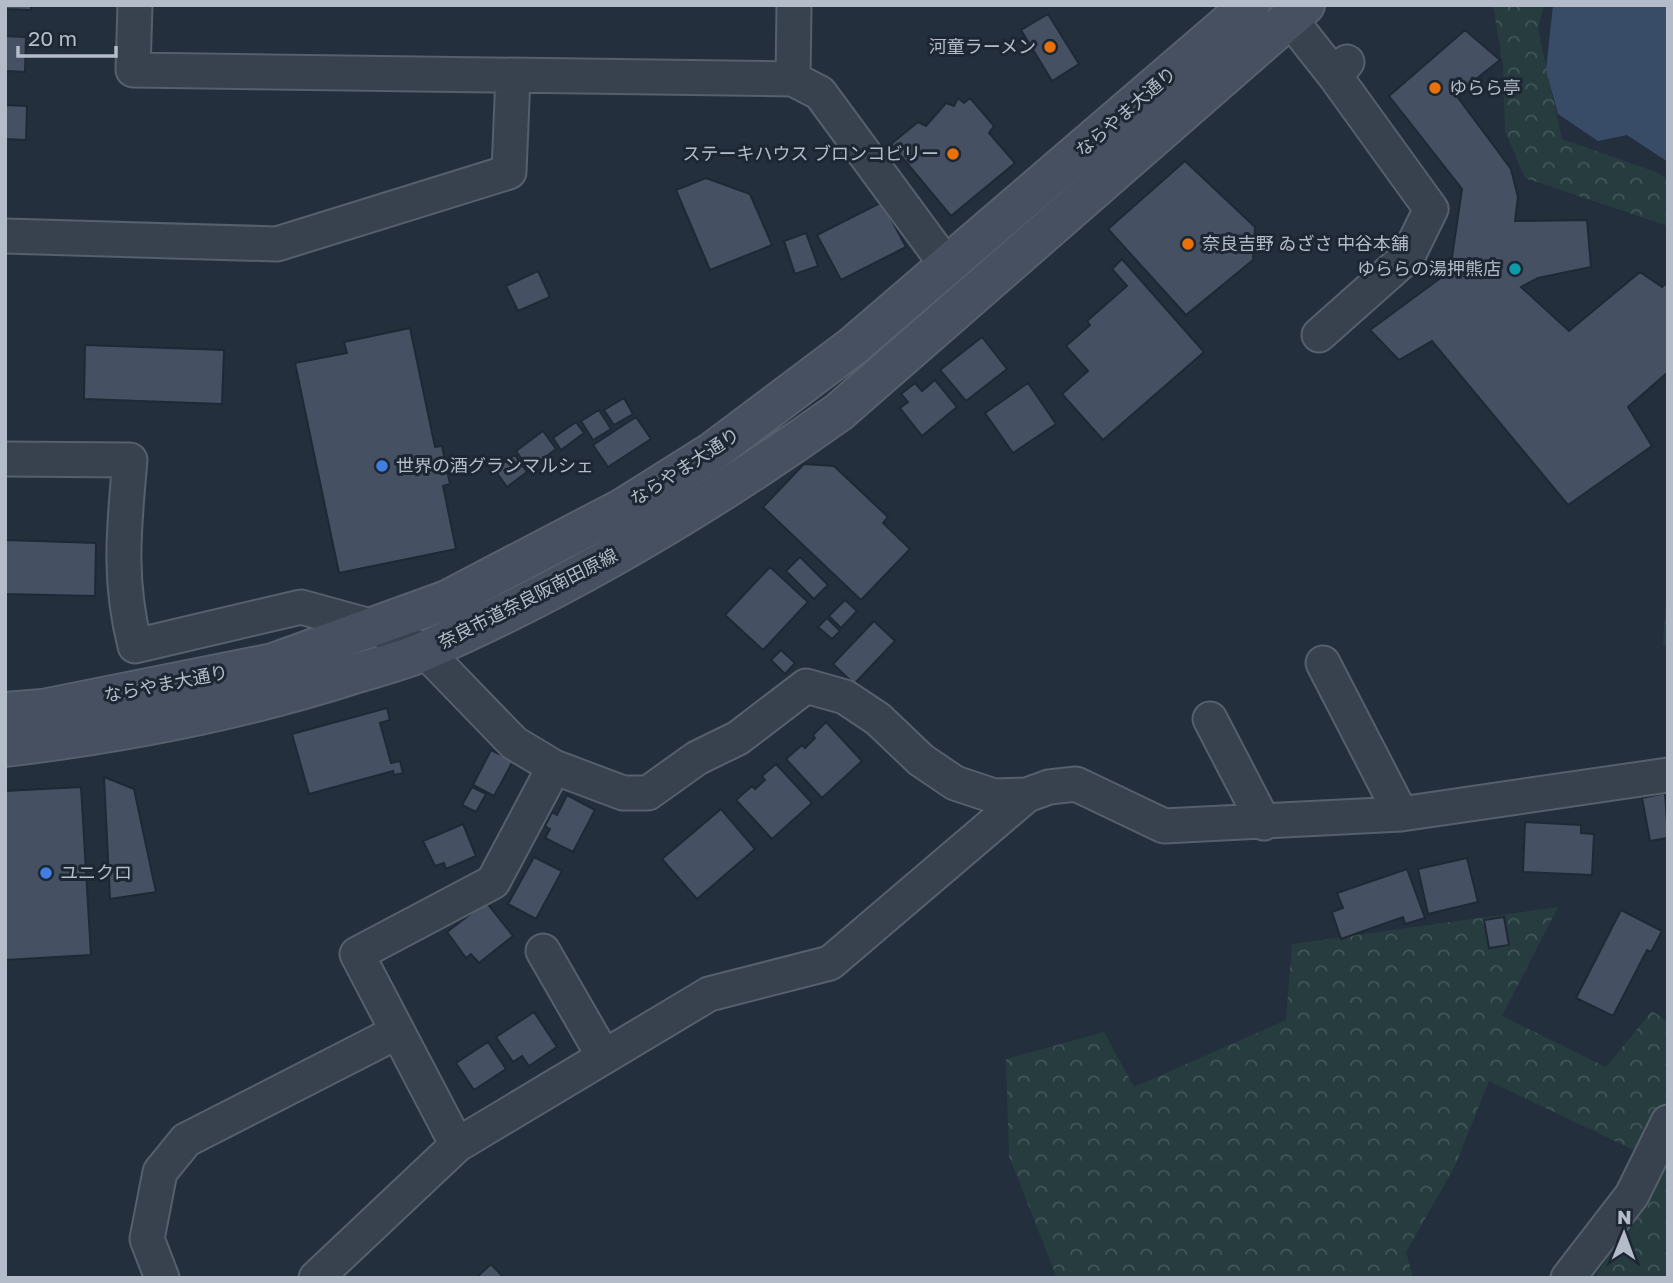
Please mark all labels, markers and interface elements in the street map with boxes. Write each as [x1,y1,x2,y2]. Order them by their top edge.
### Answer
scale bar [18,14,116,58]
text: 20 m [28,25,77,51]
place label: 河童ラーメン [929,35,1036,57]
marker: 河童ラーメン [1042,39,1058,55]
street label: ならやま大通り [1071,62,1180,161]
place label: ゆらら亭 [1449,76,1521,98]
marker: ゆらら亭 [1427,80,1443,96]
place label: ステーキハウス ブロンコビリー [683,142,939,164]
marker: ステーキハウス ブロンコビリー [945,146,961,162]
place label: 奈良吉野 ゐざさ 中谷本舗 [1202,232,1409,254]
marker: 奈良吉野 ゐざさ 中谷本舗 [1180,236,1196,252]
place label: ゆららの湯押熊店 [1357,257,1501,279]
marker: ゆららの湯押熊店 [1507,261,1523,277]
street label: ならやま大通り [626,423,743,510]
place label: 世界の酒グランマルシェ [396,454,594,476]
marker: 世界の酒グランマルシェ [374,458,390,474]
street label: 奈良市道奈良阪南田原線 [434,543,621,653]
street label: ならやま大通り [102,660,230,706]
place label: ユニクロ [60,861,132,883]
marker: ユニクロ [38,865,54,881]
north arrow [1589,1199,1659,1269]
text: N [1617,1205,1632,1228]

